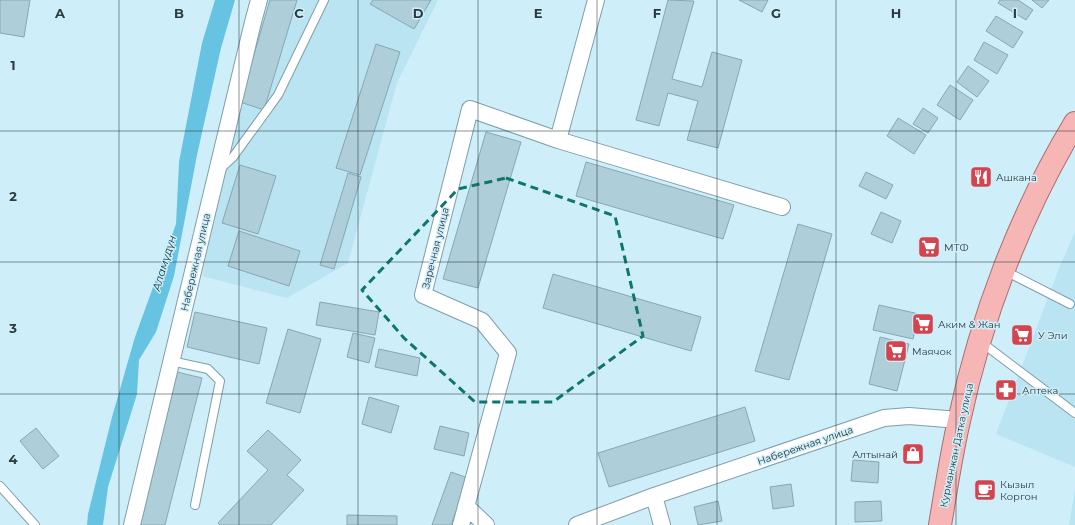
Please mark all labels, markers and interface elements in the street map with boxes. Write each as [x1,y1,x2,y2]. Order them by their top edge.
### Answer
text: A [54,5,66,21]
text: B [174,5,184,21]
text: C [294,5,304,21]
text: D [413,5,424,21]
text: E [534,5,543,21]
text: F [653,5,661,21]
text: G [771,5,781,21]
text: H [891,5,901,21]
text: I [1013,5,1017,21]
text: 1 [10,57,16,73]
restaurant icon: Ашкана [968,164,994,190]
place label: Ашкана [996,171,1037,184]
text: 2 [9,188,17,204]
street label: Заречная улица [419,206,452,290]
street label: Набережная улица [178,212,213,313]
water label: Аламүдүн [149,233,179,294]
supermarket icon: МТФ [916,234,942,260]
place label: МТФ [944,241,969,254]
supermarket icon: Аким & Жан [910,311,936,337]
place label: Аким & Жан [938,318,1001,331]
text: 3 [8,320,17,336]
supermarket icon: У Эли [1009,322,1035,348]
place label: У Эли [1038,329,1068,342]
supermarket icon: Маячок [883,338,909,364]
place label: Маячок [912,345,952,358]
pharmacy icon: Аптека [993,377,1019,403]
street label: Курманжан Датка улица [937,382,976,509]
place label: Аптека [1022,384,1058,397]
street label: Набережная улица [756,423,855,468]
shop icon: Алтынай [900,441,926,467]
place label: Алтынай [852,448,898,461]
text: 4 [9,451,18,467]
cafe icon: Кызыл Коргон [972,477,998,503]
place label: Кызыл Коргон [1000,478,1038,503]

